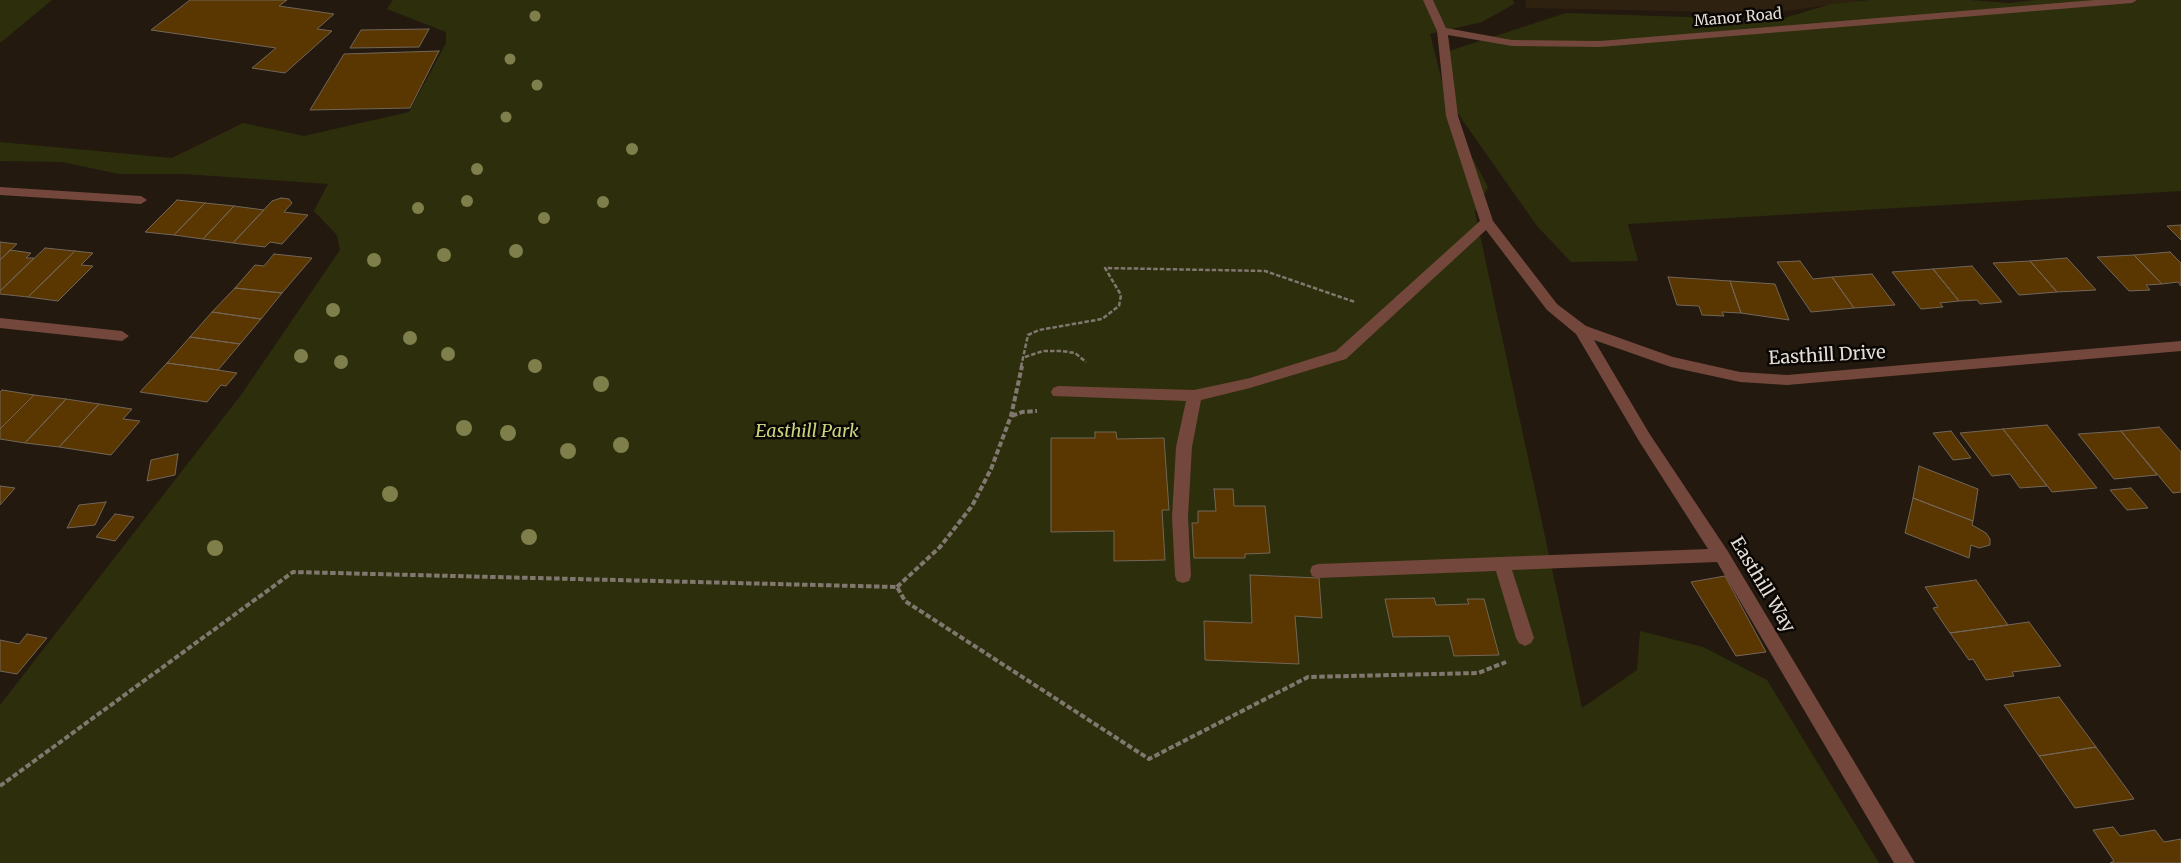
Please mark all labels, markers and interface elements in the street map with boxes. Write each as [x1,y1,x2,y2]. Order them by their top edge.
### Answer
street label: Manor Road [1693,5,1783,31]
street label: Easthill Drive [1768,342,1886,370]
park label: Easthill Park [755,421,859,443]
street label: Easthill Way [1725,533,1799,637]

